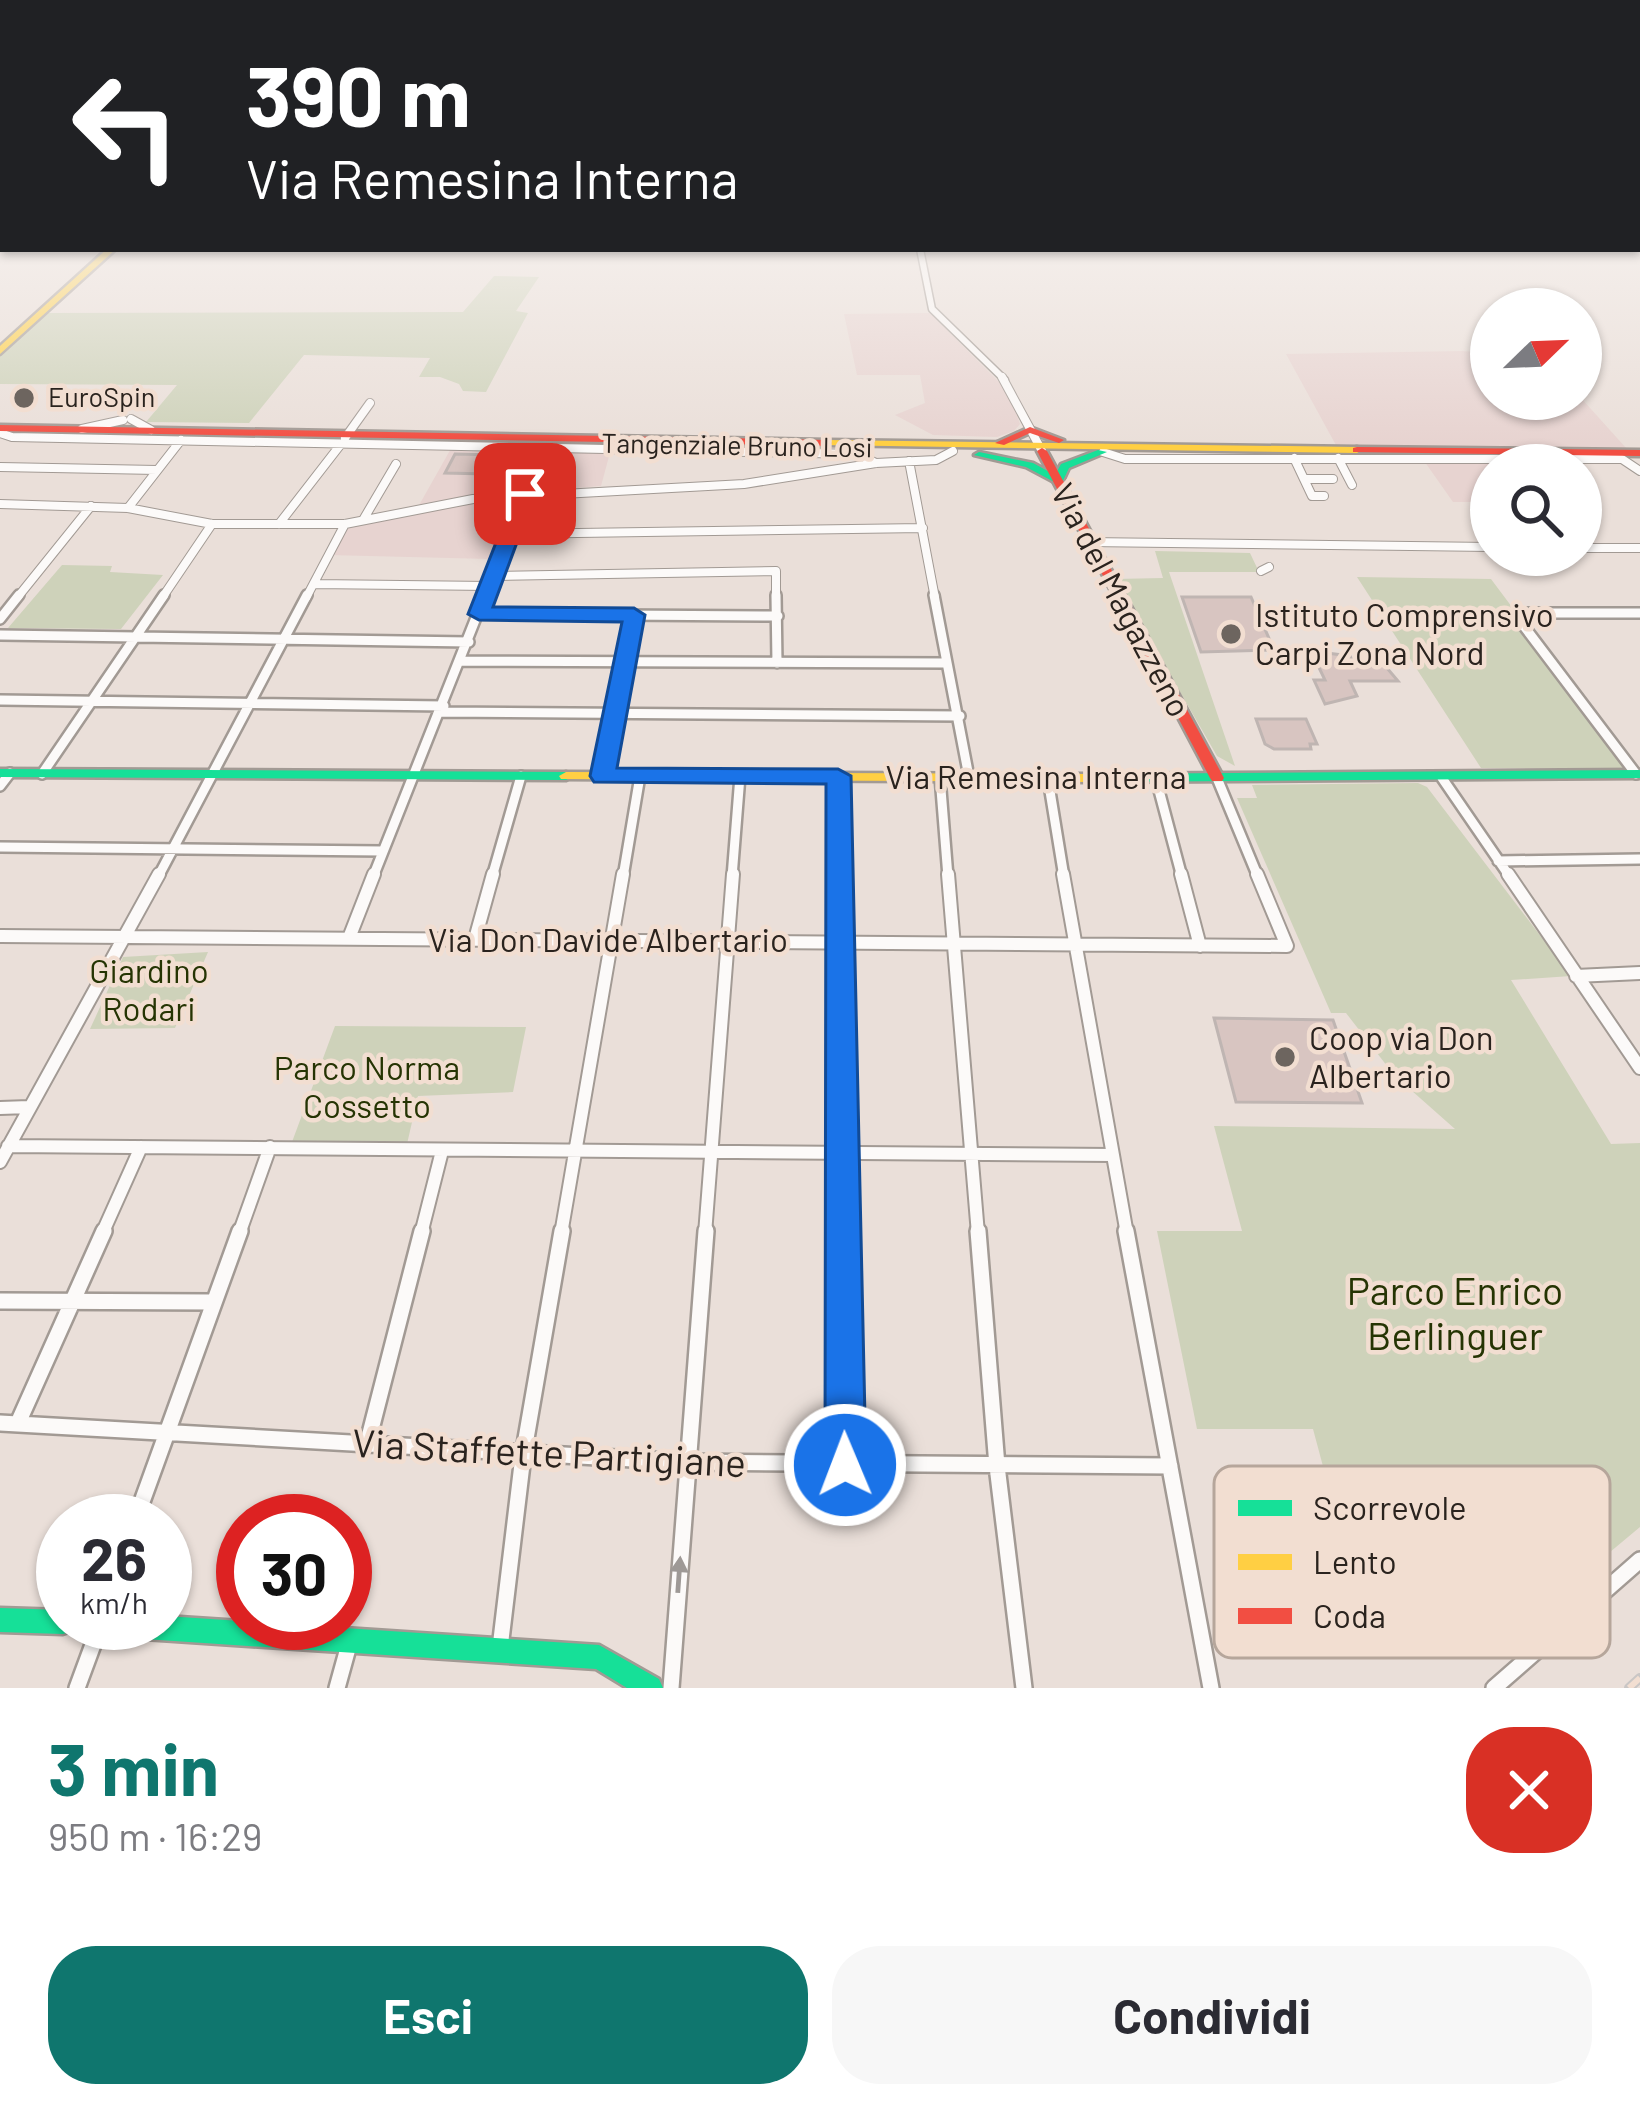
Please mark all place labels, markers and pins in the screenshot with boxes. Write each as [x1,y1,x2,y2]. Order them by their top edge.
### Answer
place label: EuroSpin [48,380,155,412]
marker: EuroSpin [11,385,37,411]
pin [474,443,576,545]
place label: Istituto Comprensivo Carpi Zona Nord [1255,594,1554,672]
marker: Istituto Comprensivo Carpi Zona Nord [1218,621,1244,647]
place label: Coop via Don Albertario [1309,1017,1494,1095]
marker: Coop via Don Albertario [1272,1044,1298,1070]

